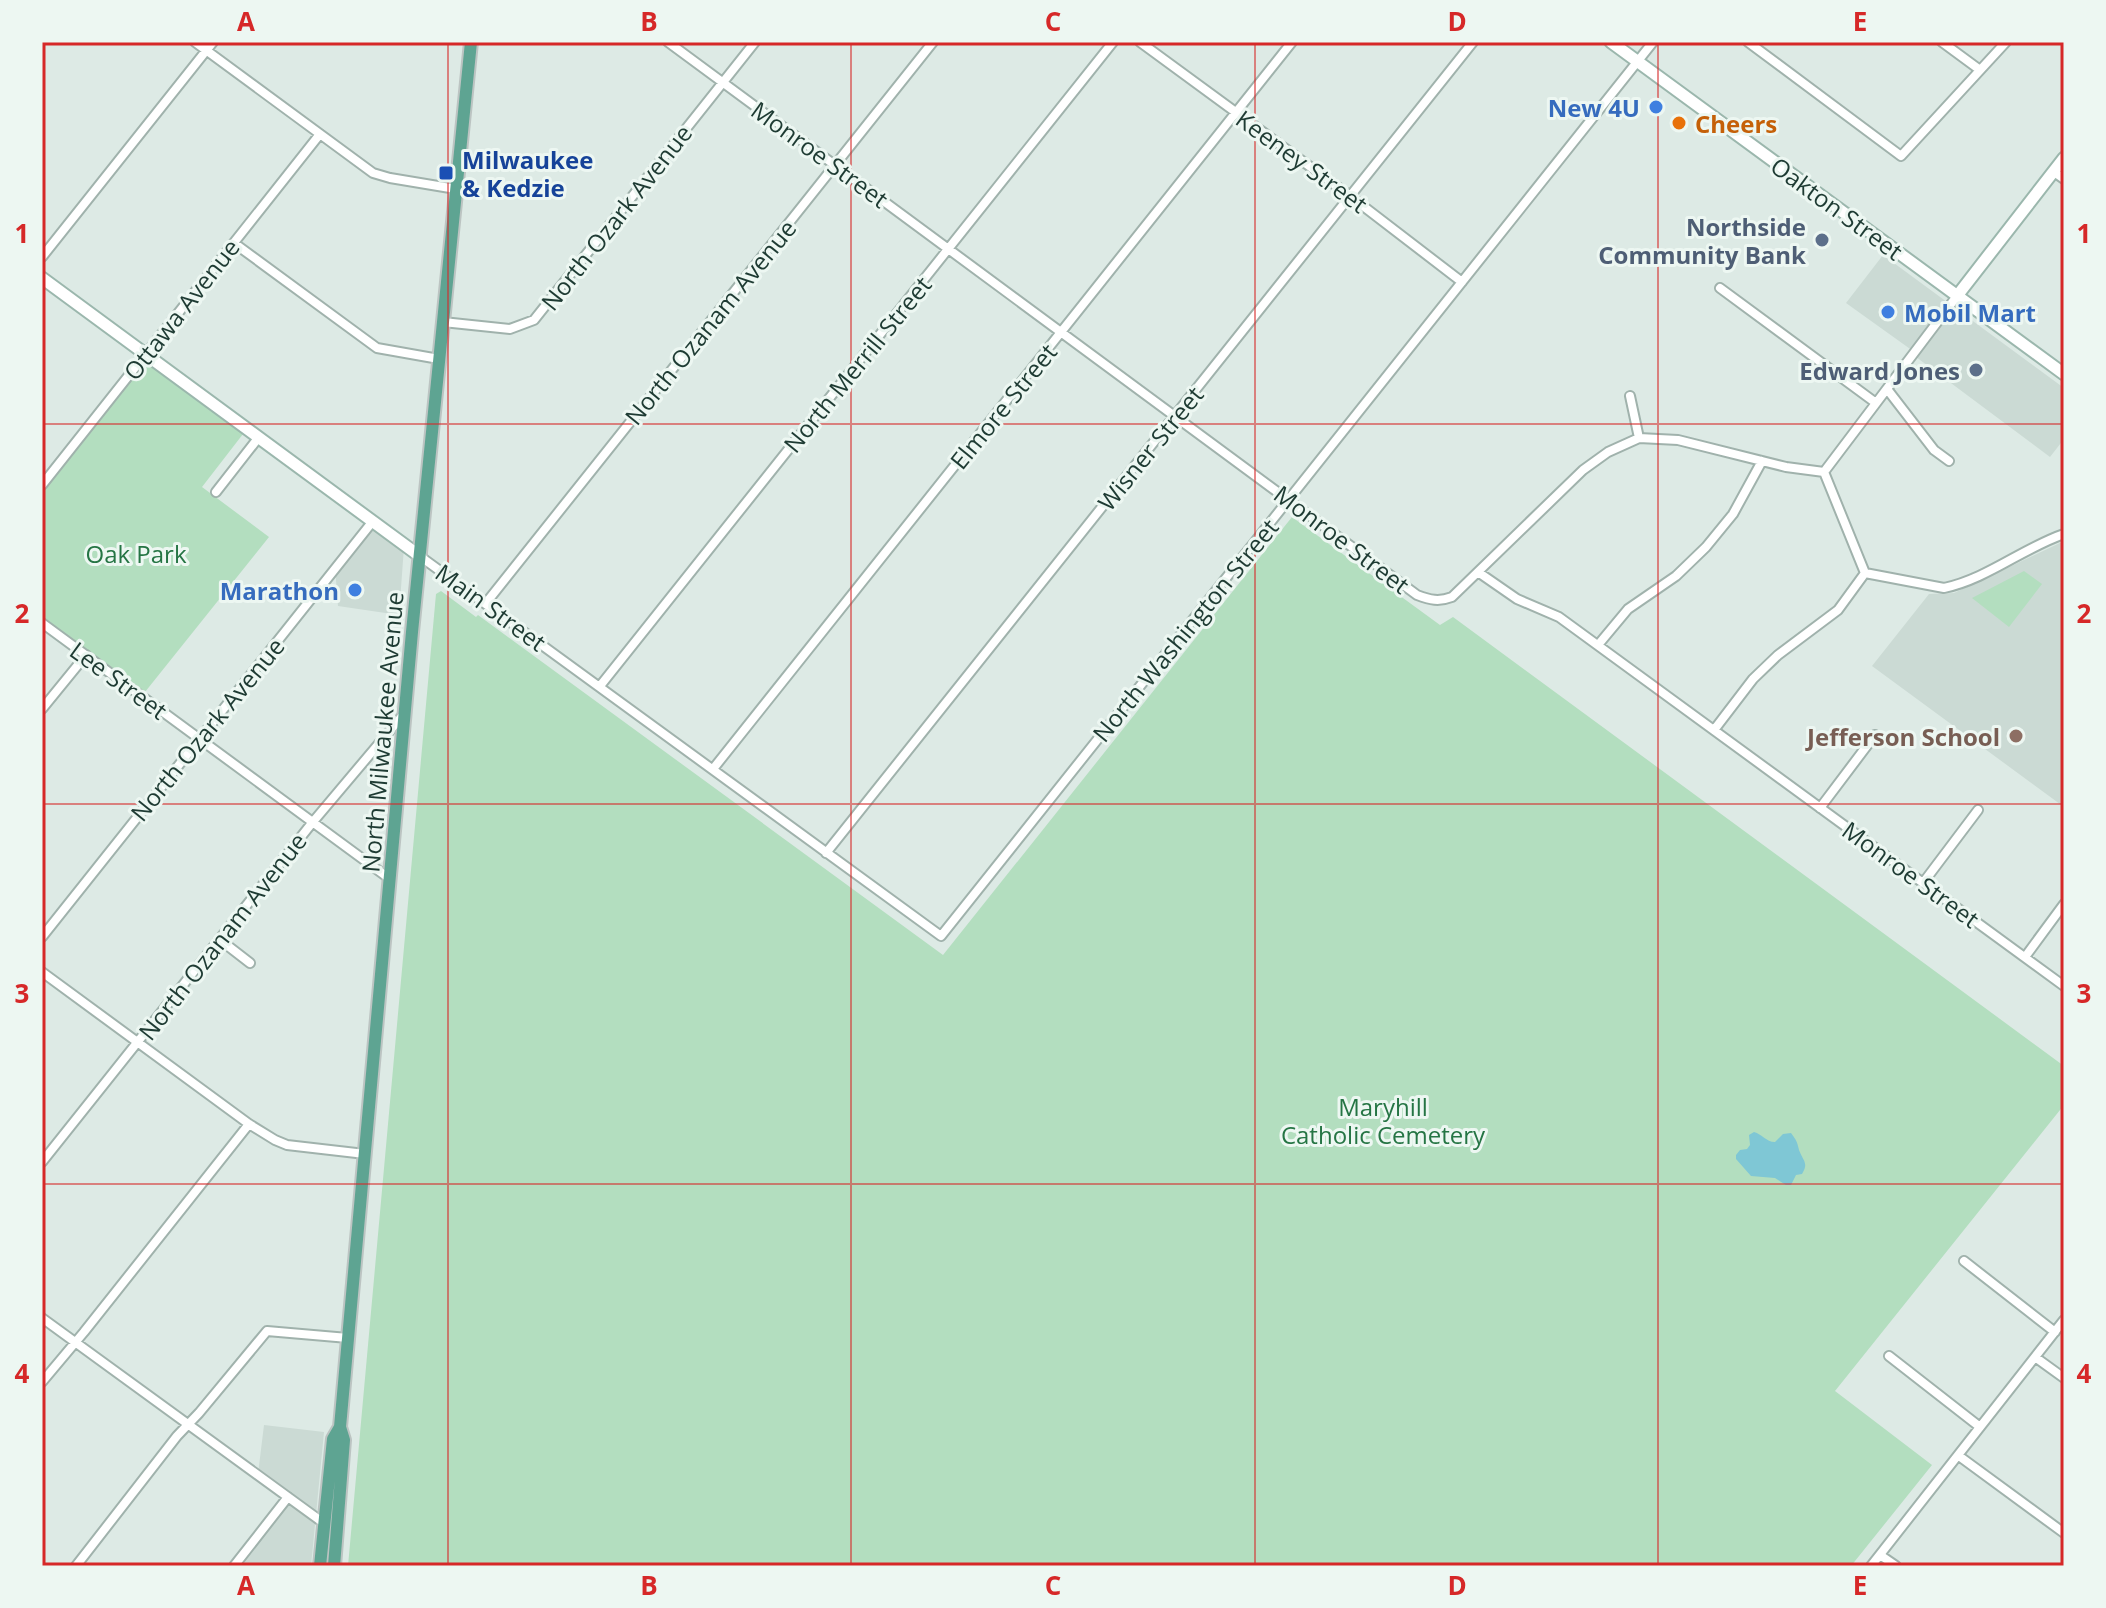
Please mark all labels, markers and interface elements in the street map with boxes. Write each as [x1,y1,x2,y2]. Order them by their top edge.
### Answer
text: A [237,3,255,39]
text: B [640,3,658,39]
text: C [1045,3,1061,39]
text: D [1447,3,1467,39]
text: E [1853,3,1867,39]
place label: New 4U [1548,91,1640,124]
street label: Monroe Street [745,93,895,215]
marker: New 4U [1647,98,1665,116]
street label: Keeney Street [1230,102,1374,220]
place label: Cheers [1695,107,1777,140]
marker: Cheers [1670,114,1688,132]
street label: North Ozark Avenue [533,117,699,317]
place label: Milwaukee & Kedzie [462,143,593,204]
street label: Oakton Street [1764,149,1910,267]
marker: Milwaukee & Kedzie [437,164,455,182]
place label: Northside Community Bank [1598,210,1806,271]
street label: North Ozanam Avenue [617,212,803,432]
text: 1 [15,215,29,251]
text: 1 [2077,215,2091,251]
marker: Northside Community Bank [1813,231,1831,249]
street label: Ottawa Avenue [115,232,247,386]
street label: North Merrill Street [776,269,938,459]
place label: Mobil Mart [1904,296,2036,329]
marker: Mobil Mart [1879,303,1897,321]
street label: Elmore Street [942,336,1064,476]
place label: Edward Jones [1799,354,1960,387]
marker: Edward Jones [1967,361,1985,379]
street label: Wisner Street [1090,379,1210,517]
street label: Monroe Street [1267,477,1417,601]
street label: North Washington Street [1085,511,1285,749]
park label: Oak Park [85,537,187,570]
street label: Main Street [429,556,553,658]
place label: Marathon [220,574,339,607]
marker: Marathon [346,581,364,599]
street label: North Milwaukee Avenue [353,590,411,874]
text: 2 [15,595,30,631]
text: 2 [2077,595,2092,631]
street label: North Ozark Avenue [123,630,291,828]
street label: Lee Street [64,634,174,726]
place label: Jefferson School [1805,720,2000,753]
marker: Jefferson School [2007,727,2025,745]
street label: Monroe Street [1836,813,1986,935]
street label: North Ozanam Avenue [130,825,314,1047]
text: 3 [15,975,29,1011]
text: 3 [2077,975,2091,1011]
park label: Maryhill Catholic Cemetery [1281,1090,1486,1151]
text: 4 [15,1355,30,1391]
text: 4 [2077,1355,2092,1391]
text: A [237,1567,255,1603]
text: B [640,1567,658,1603]
text: C [1045,1567,1061,1603]
text: D [1447,1567,1467,1603]
text: E [1853,1567,1867,1603]

